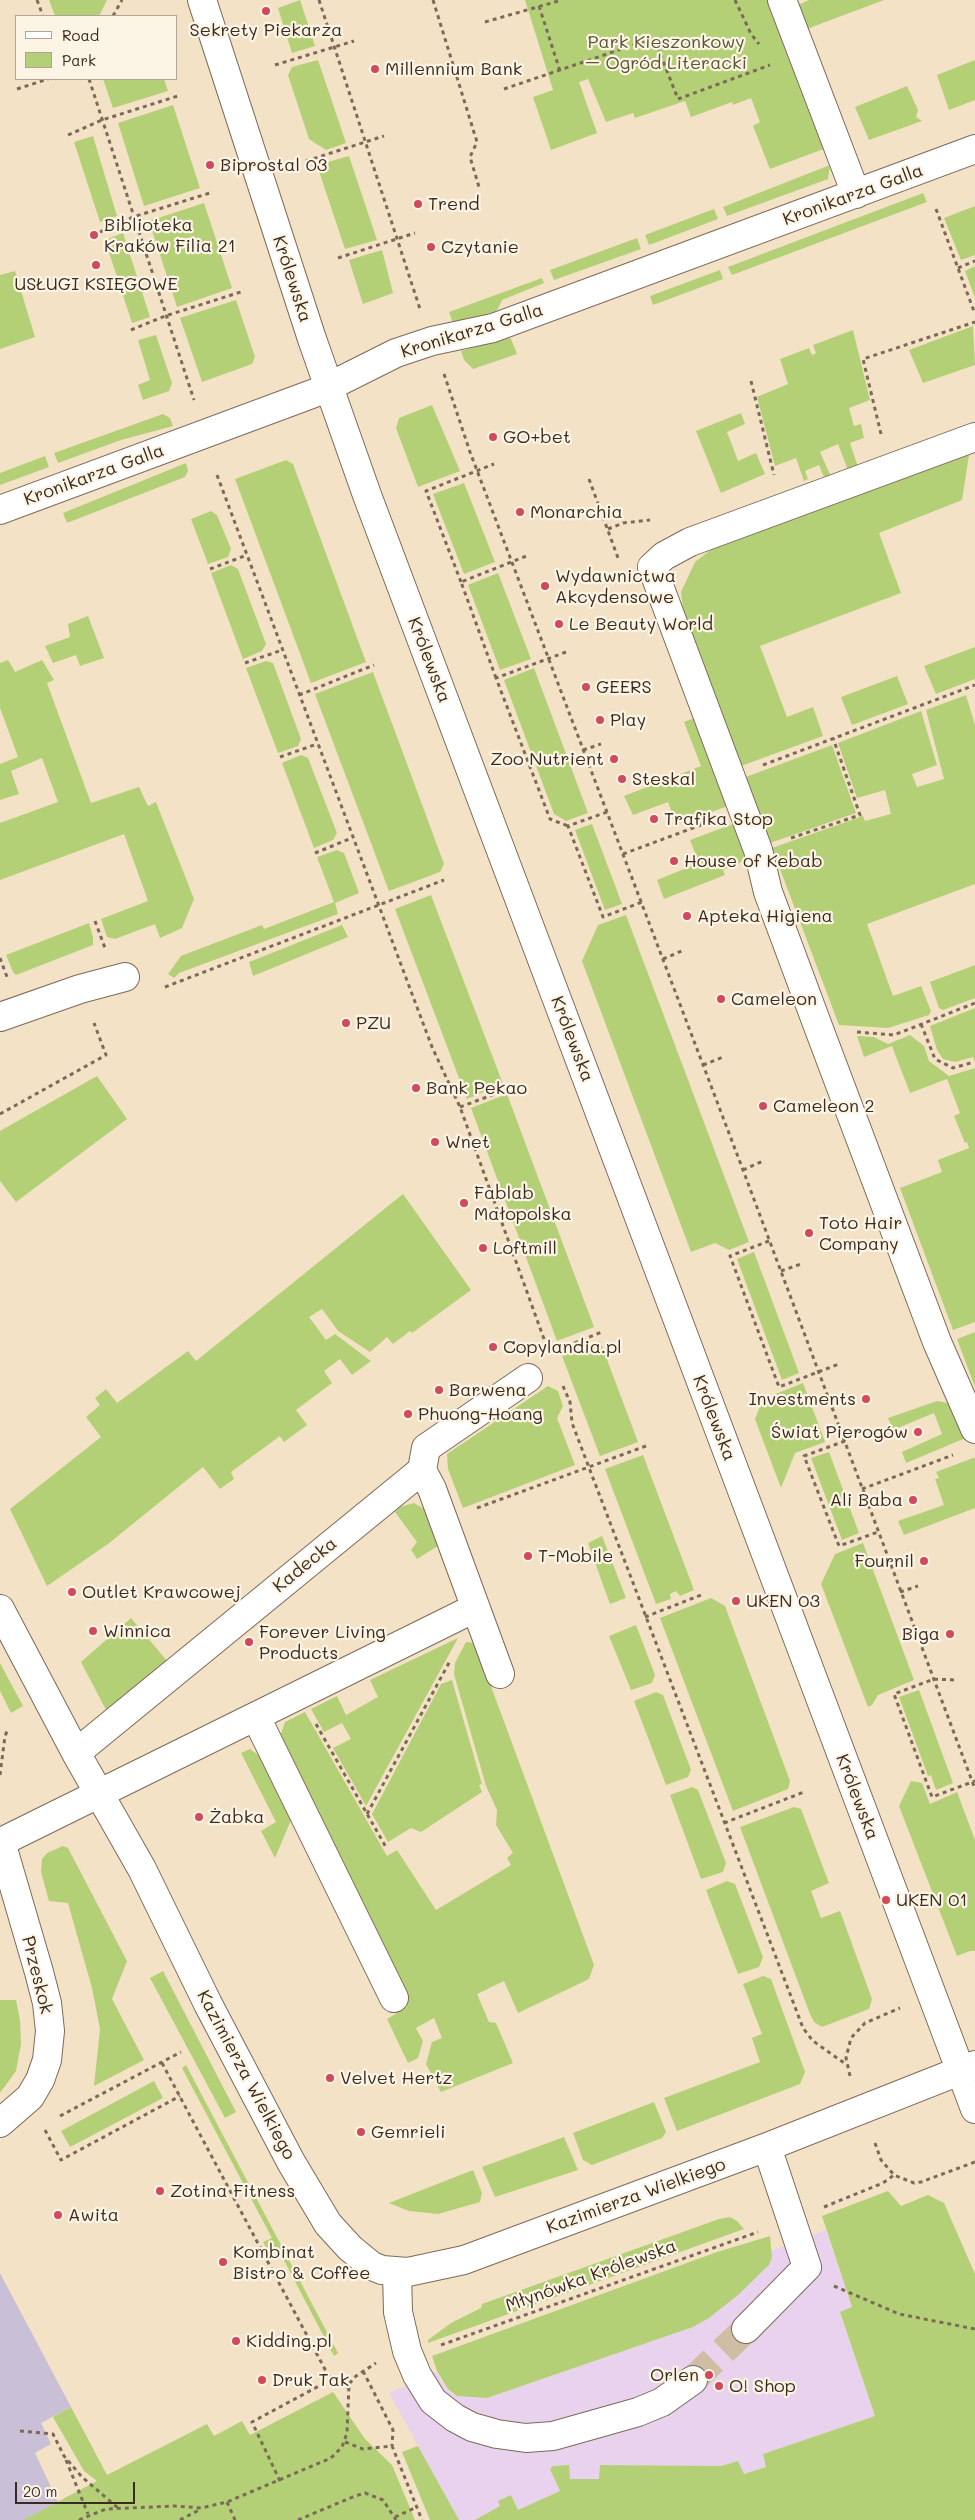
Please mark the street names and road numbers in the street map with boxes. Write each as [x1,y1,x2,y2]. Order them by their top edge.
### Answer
street label: Kronikarza Galla [780,160,926,230]
street label: Królewska [268,233,316,325]
street label: Kronikarza Galla [398,299,546,363]
street label: Kronikarza Galla [21,440,167,510]
street label: Królewska [403,614,455,706]
street label: Królewska [546,993,598,1085]
street label: Królewska [688,1372,740,1464]
street label: Kadecka [269,1533,341,1597]
street label: Królewska [831,1751,883,1843]
street label: Przeskok [17,1934,57,2016]
street label: Kazimierza Wielkiego [192,1987,300,2163]
street label: Kazimierza Wielkiego [544,2154,728,2238]
street label: Młynówka Królewska [503,2235,679,2317]

